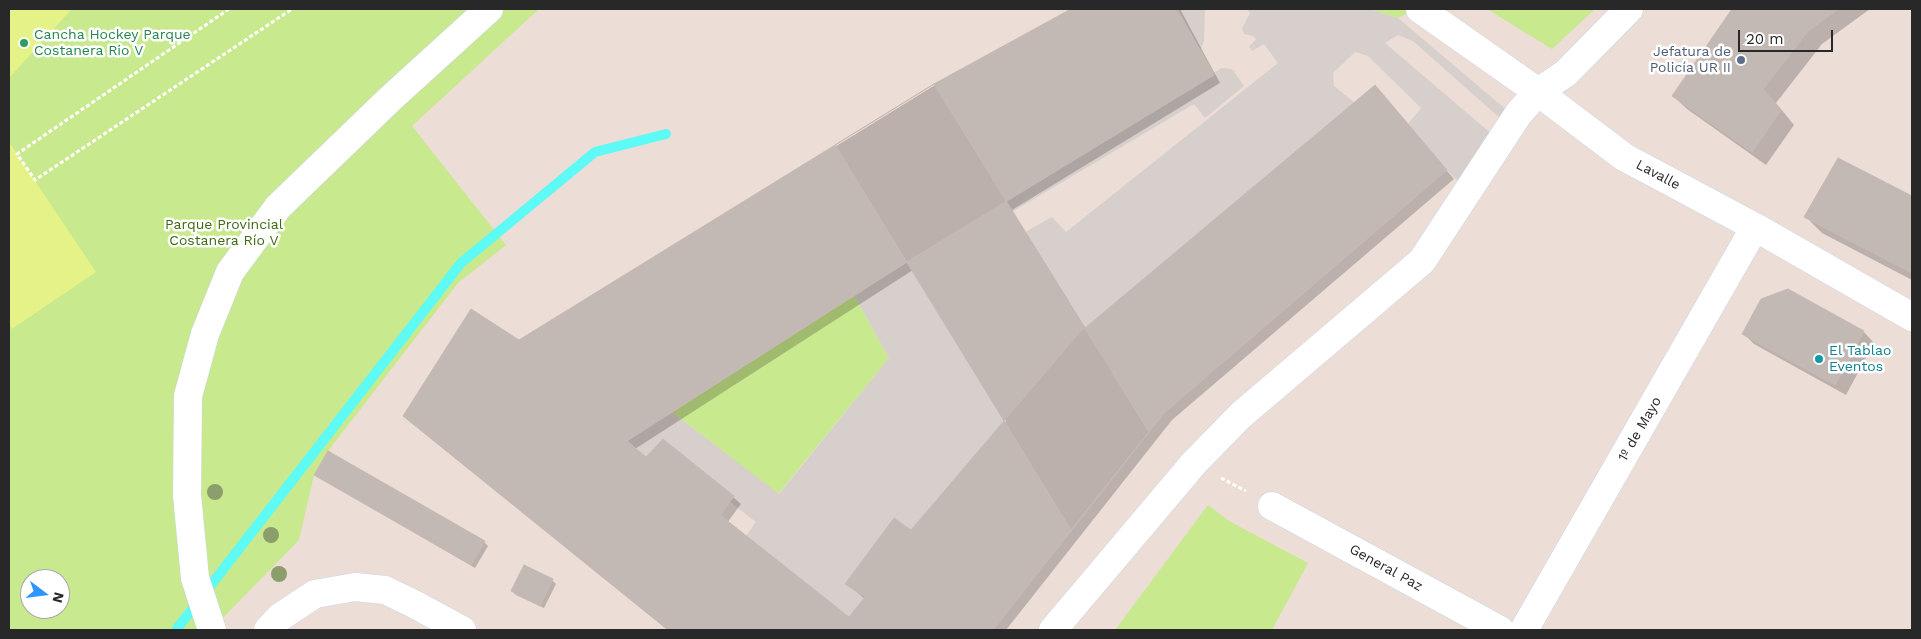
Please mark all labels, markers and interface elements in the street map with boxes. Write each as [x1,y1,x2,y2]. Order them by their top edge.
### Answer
scale bar [1741,20,1836,52]
place label: Cancha Hockey Parque Costanera Rio V [34,27,191,59]
text: 20 m [1746,30,1784,48]
marker: Cancha Hockey Parque Costanera Rio V [18,37,30,49]
place label: Jefatura de Policía UR II [1650,44,1731,76]
marker: Jefatura de Policía UR II [1735,54,1747,66]
street label: Lavalle [1633,156,1683,194]
park label: Parque Provincial Costanera Río V [165,217,283,250]
place label: El Tablao Eventos [1829,343,1891,376]
marker: El Tablao Eventos [1813,353,1825,365]
street label: 1º de Mayo [1615,394,1665,464]
street label: General Paz [1346,541,1426,595]
north arrow [20,569,70,619]
text: N [49,591,68,605]

